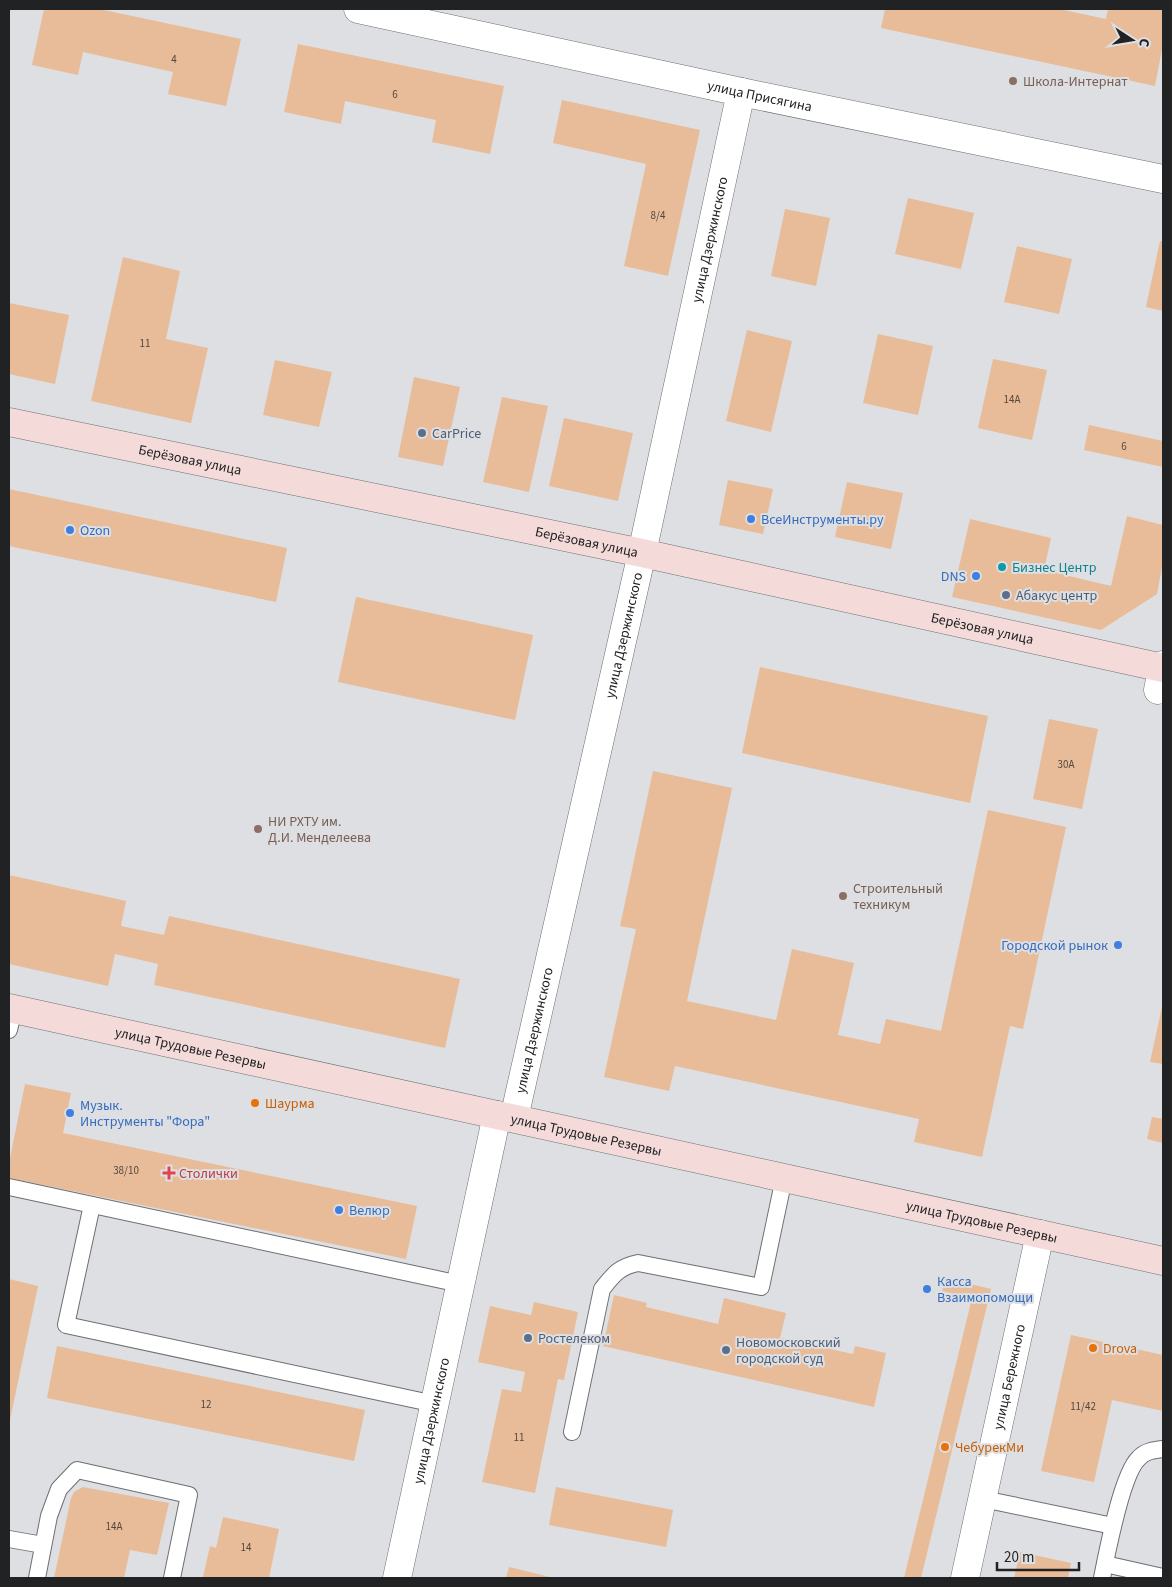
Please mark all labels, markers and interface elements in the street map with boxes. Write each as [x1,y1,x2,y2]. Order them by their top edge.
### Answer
north arrow [1107,15,1157,65]
text: С [1133,36,1154,49]
house number: 4 [171,52,177,67]
place label: Школа-Интернат [1023,72,1128,92]
marker: Школа-Интернат [1007,75,1019,87]
street label: улица Присягина [705,76,814,117]
house number: 6 [392,87,398,102]
street label: улица Дзержинского [687,175,734,305]
house number: 8/4 [651,208,666,223]
house number: 11 [140,336,150,351]
house number: 14А [1004,392,1020,407]
place label: CarPrice [432,424,481,444]
marker: CarPrice [416,427,428,439]
house number: 6 [1121,439,1127,454]
street label: Берёзовая улица [137,440,243,481]
place label: ВсеИнструменты.ру [761,510,884,530]
marker: ВсеИнструменты.ру [745,513,757,525]
place label: Ozon [80,521,110,541]
street label: Берёзовая улица [533,522,640,563]
marker: Ozon [64,524,76,536]
place label: Бизнес Центр [1012,558,1097,578]
marker: Бизнес Центр [996,561,1008,573]
place label: DNS [941,567,966,587]
marker: DNS [970,570,982,582]
street label: улица Дзержинского [600,571,648,700]
place label: Абакус центр [1016,586,1098,606]
marker: Абакус центр [1000,589,1012,601]
street label: Берёзовая улица [929,608,1035,650]
house number: 30А [1058,757,1074,772]
place label: НИ РХТУ им. Д.И. Менделеева [268,812,371,848]
marker: НИ РХТУ им. Д.И. Менделеева [252,823,264,835]
place label: Строительный техникум [853,879,943,915]
marker: Строительный техникум [837,890,849,902]
place label: Городской рынок [1001,936,1108,956]
marker: Городской рынок [1112,939,1124,951]
street label: улица Дзержинского [511,966,559,1095]
street label: улица Трудовые Резервы [113,1023,268,1075]
place label: Шаурма [265,1094,315,1114]
place label: Музык. Инструменты "Фора" [80,1096,210,1132]
marker: Шаурма [249,1097,261,1109]
marker: Музык. Инструменты "Фора" [64,1107,76,1119]
street label: улица Трудовые Резервы [509,1109,664,1162]
house number: 38/10 [113,1163,139,1178]
place label: Столички [179,1164,238,1184]
marker: Столички [163,1167,175,1179]
street label: улица Трудовые Резервы [904,1196,1059,1249]
place label: Велюр [349,1201,390,1221]
marker: Велюр [333,1204,345,1216]
place label: Касса Взаимопомощи [937,1272,1033,1308]
marker: Касса Взаимопомощи [921,1283,933,1295]
street label: улица Бережного [989,1322,1031,1431]
place label: Ростелеком [538,1329,610,1349]
marker: Ростелеком [522,1332,534,1344]
place label: Новомосковский городской суд [736,1333,841,1369]
place label: Drova [1103,1339,1137,1359]
marker: Drova [1087,1342,1099,1354]
marker: Новомосковский городской суд [720,1344,732,1356]
street label: улица Дзержинского [409,1356,455,1486]
house number: 12 [201,1397,211,1412]
house number: 11/42 [1070,1399,1096,1414]
house number: 11 [514,1430,524,1445]
place label: ЧебурекМи [955,1438,1024,1458]
marker: ЧебурекМи [939,1441,951,1453]
house number: 14А [106,1519,122,1534]
house number: 14 [241,1540,252,1555]
scale bar [997,1540,1080,1572]
text: 20 m [1004,1547,1034,1568]

